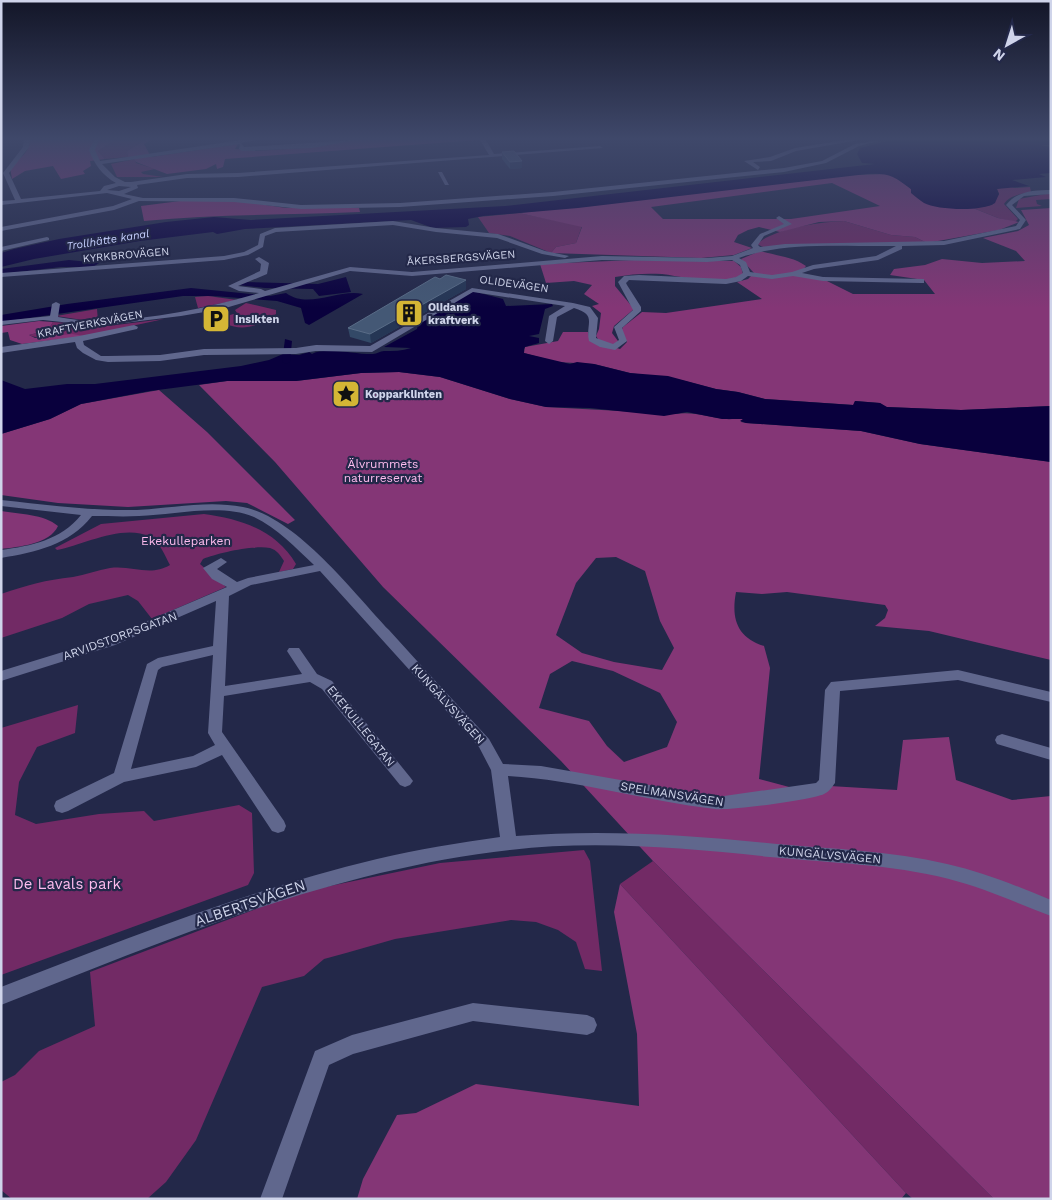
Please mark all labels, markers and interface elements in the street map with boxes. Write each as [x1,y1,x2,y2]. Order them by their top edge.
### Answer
north arrow [982,20,1032,70]
text: N [990,46,1008,65]
water label: Trollhätte kanal [66,227,151,253]
street label: KYRKBROVÄGEN [82,244,170,265]
street label: ÅKERSBERGSVÄGEN [406,247,516,268]
street label: OLIDEVÄGEN [479,272,549,295]
building icon: Olidans kraftverk [394,298,424,328]
place label: Olidans kraftverk [428,301,479,327]
parking icon: Insikten [201,304,231,334]
street label: KRAFTVERKSVÄGEN [36,306,144,341]
place label: Insikten [235,313,279,326]
place icon: Kopparklinten [331,379,361,409]
place label: Kopparklinten [365,388,442,401]
park label: Älvrummets naturreservat [344,457,422,485]
park label: Ekekulleparken [141,534,231,548]
street label: ARVIDSTORPSGATAN [61,609,179,663]
street label: KUNGÄLVSVÄGEN [408,661,488,747]
street label: EKEKULLEGATAN [324,683,398,769]
street label: SPELMANSVÄGEN [619,779,725,809]
street label: KUNGÄLVSVÄGEN [778,844,882,866]
park label: De Lavals park [13,875,121,893]
street label: ALBERTSVÄGEN [192,876,308,930]

